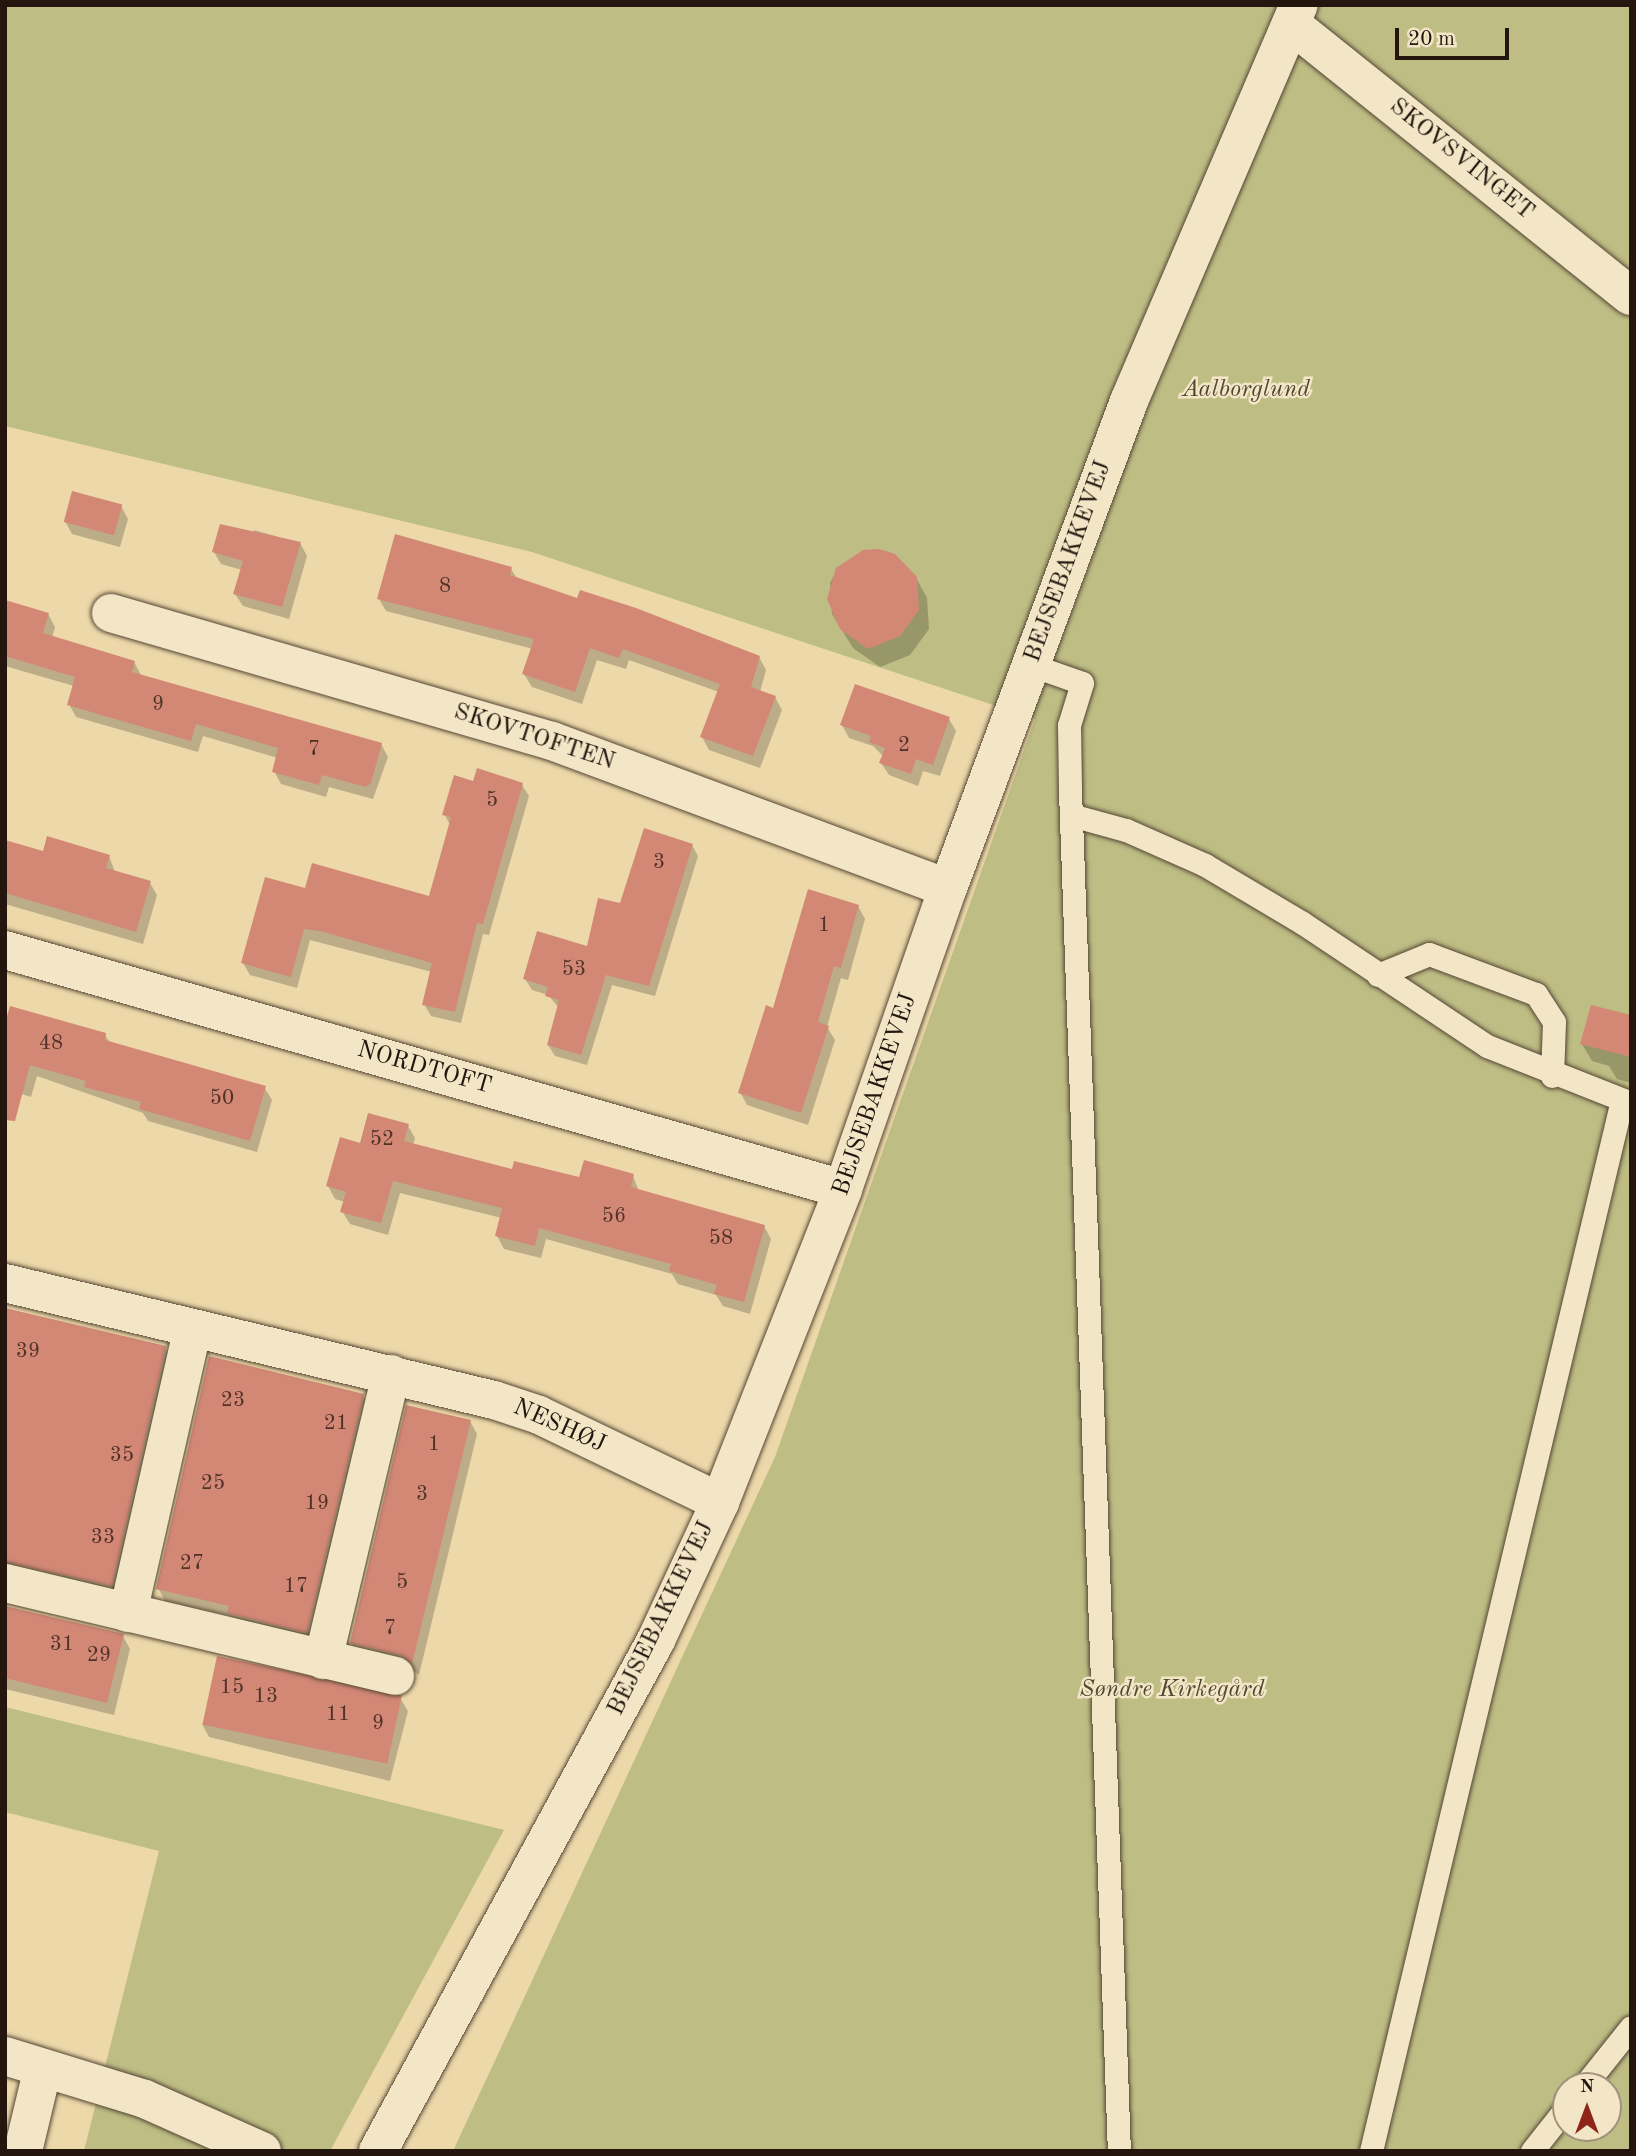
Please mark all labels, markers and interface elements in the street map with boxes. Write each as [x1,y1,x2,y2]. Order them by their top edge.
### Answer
scale bar [1398,14,1512,58]
text: 20 m [1408,29,1455,50]
street label: SKOVSVINGET [1383,93,1539,227]
park label: Aalborglund [1182,377,1310,405]
street label: BEJSEBAKKEVEJ [1019,457,1119,667]
house number: 8 [439,574,451,600]
house number: 9 [152,692,164,718]
street label: SKOVTOFTEN [450,698,618,778]
house number: 2 [898,733,910,759]
house number: 7 [308,737,320,763]
house number: 5 [486,788,498,814]
house number: 3 [653,850,665,876]
house number: 1 [818,913,830,939]
house number: 53 [562,957,586,983]
street label: BEJSEBAKKEVEJ [828,990,924,1200]
house number: 48 [39,1031,63,1057]
street label: NORDTOFT [353,1036,495,1102]
house number: 50 [210,1086,234,1112]
house number: 52 [370,1127,394,1153]
house number: 56 [602,1204,626,1230]
house number: 58 [709,1226,733,1252]
house number: 39 [16,1339,40,1365]
house number: 23 [221,1388,245,1414]
street label: NESHØJ [508,1394,610,1460]
house number: 21 [324,1411,348,1437]
house number: 1 [428,1432,440,1458]
house number: 35 [110,1443,134,1469]
house number: 25 [201,1471,225,1497]
house number: 3 [416,1482,428,1508]
house number: 19 [305,1491,329,1517]
street label: BEJSEBAKKEVEJ [603,1517,721,1721]
house number: 33 [91,1525,115,1551]
house number: 27 [180,1551,204,1577]
house number: 5 [396,1570,408,1596]
house number: 17 [284,1574,308,1600]
house number: 7 [384,1616,396,1642]
house number: 31 [50,1632,74,1658]
house number: 29 [87,1643,111,1669]
house number: 15 [220,1675,244,1701]
park label: Søndre Kirkegård [1080,1677,1264,1705]
house number: 13 [254,1684,278,1710]
house number: 11 [326,1702,350,1728]
house number: 9 [372,1711,384,1737]
north arrow [1552,2072,1622,2142]
text: N [1580,2078,1594,2097]

